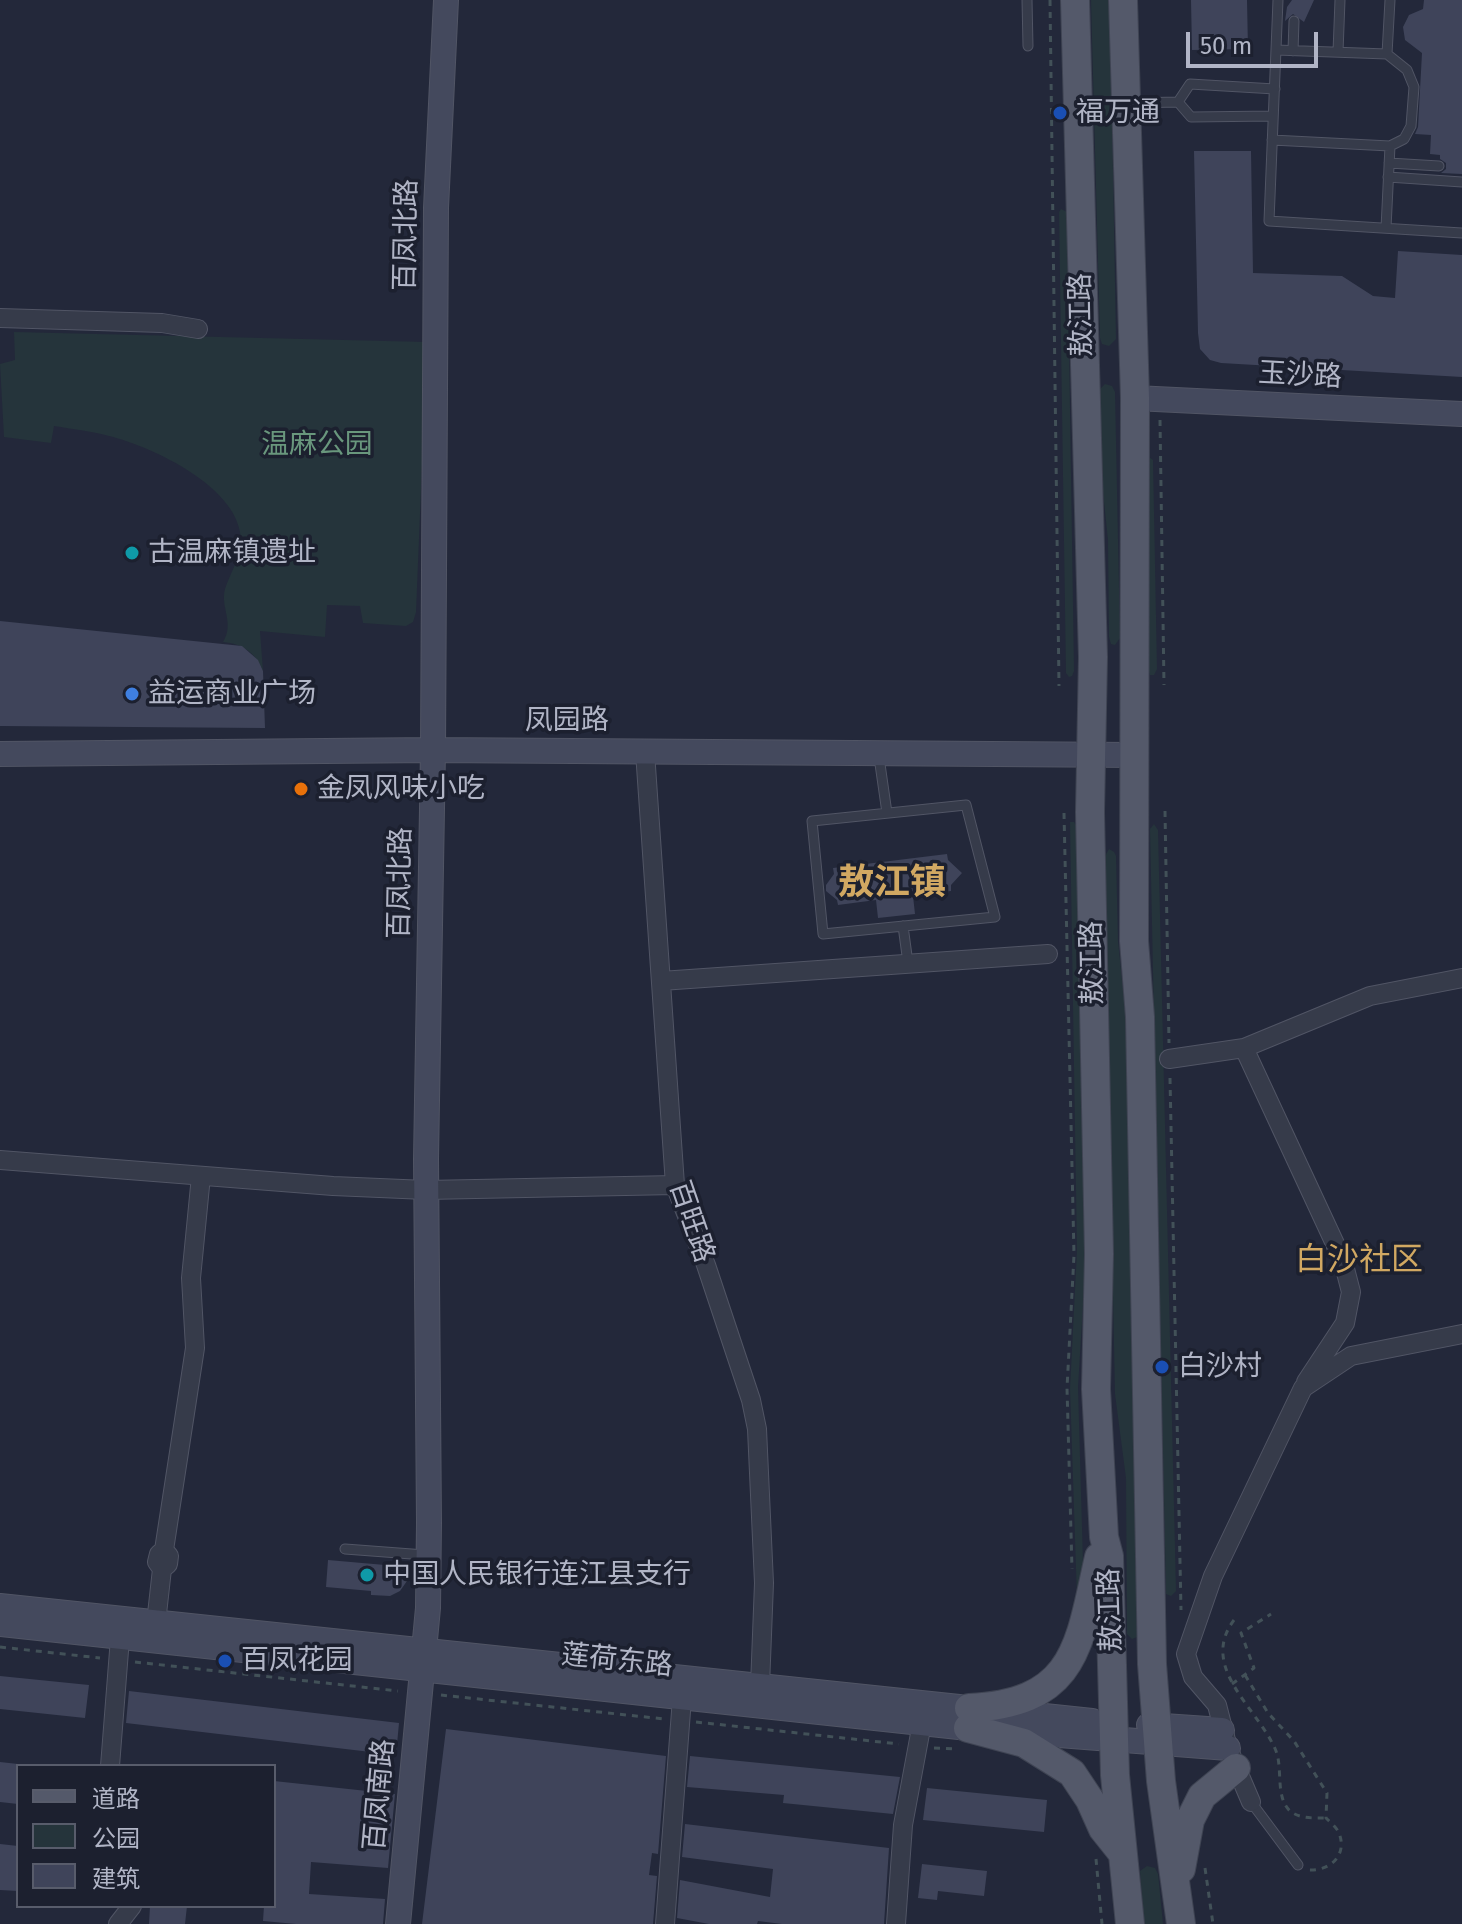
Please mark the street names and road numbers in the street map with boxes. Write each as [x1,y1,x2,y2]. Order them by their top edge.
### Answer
street label: 百凤北路 [389,179,425,291]
street label: 敖江路 [1064,273,1100,357]
street label: 玉沙路 [1257,357,1343,395]
street label: 凤园路 [525,704,609,738]
street label: 百凤北路 [383,827,419,939]
street label: 敖江路 [1075,921,1111,1005]
street label: 百旺路 [661,1177,721,1267]
street label: 敖江路 [1093,1567,1129,1653]
street label: 莲荷东路 [560,1638,674,1684]
street label: 百凤南路 [358,1738,402,1852]

